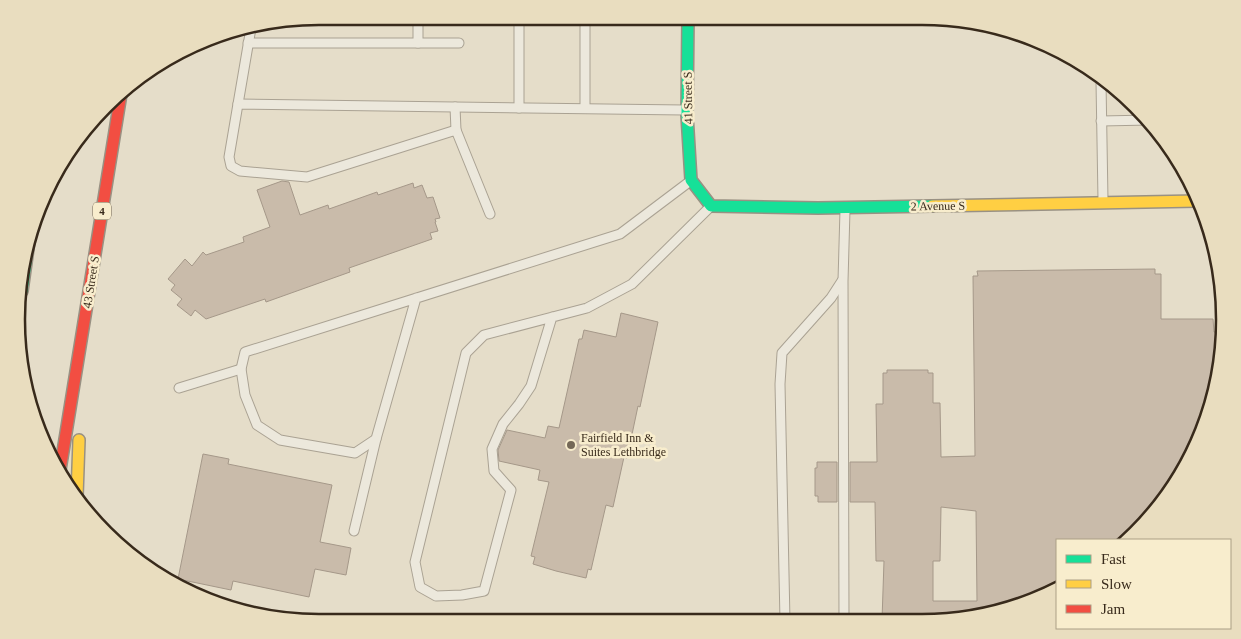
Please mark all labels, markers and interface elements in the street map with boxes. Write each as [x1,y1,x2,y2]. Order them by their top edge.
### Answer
street label: 41 Street S [681,72,695,124]
street label: 2 Avenue S [911,199,965,213]
road number: 4 [93,202,111,220]
street label: 43 Street S [80,255,102,309]
place label: Fairfield Inn & Suites Lethbridge [581,431,666,459]
marker: Fairfield Inn & Suites Lethbridge [565,439,577,451]
legend [1056,539,1231,629]
text: Fast [1101,551,1127,567]
text: Slow [1101,576,1132,592]
text: Jam [1101,601,1125,617]

